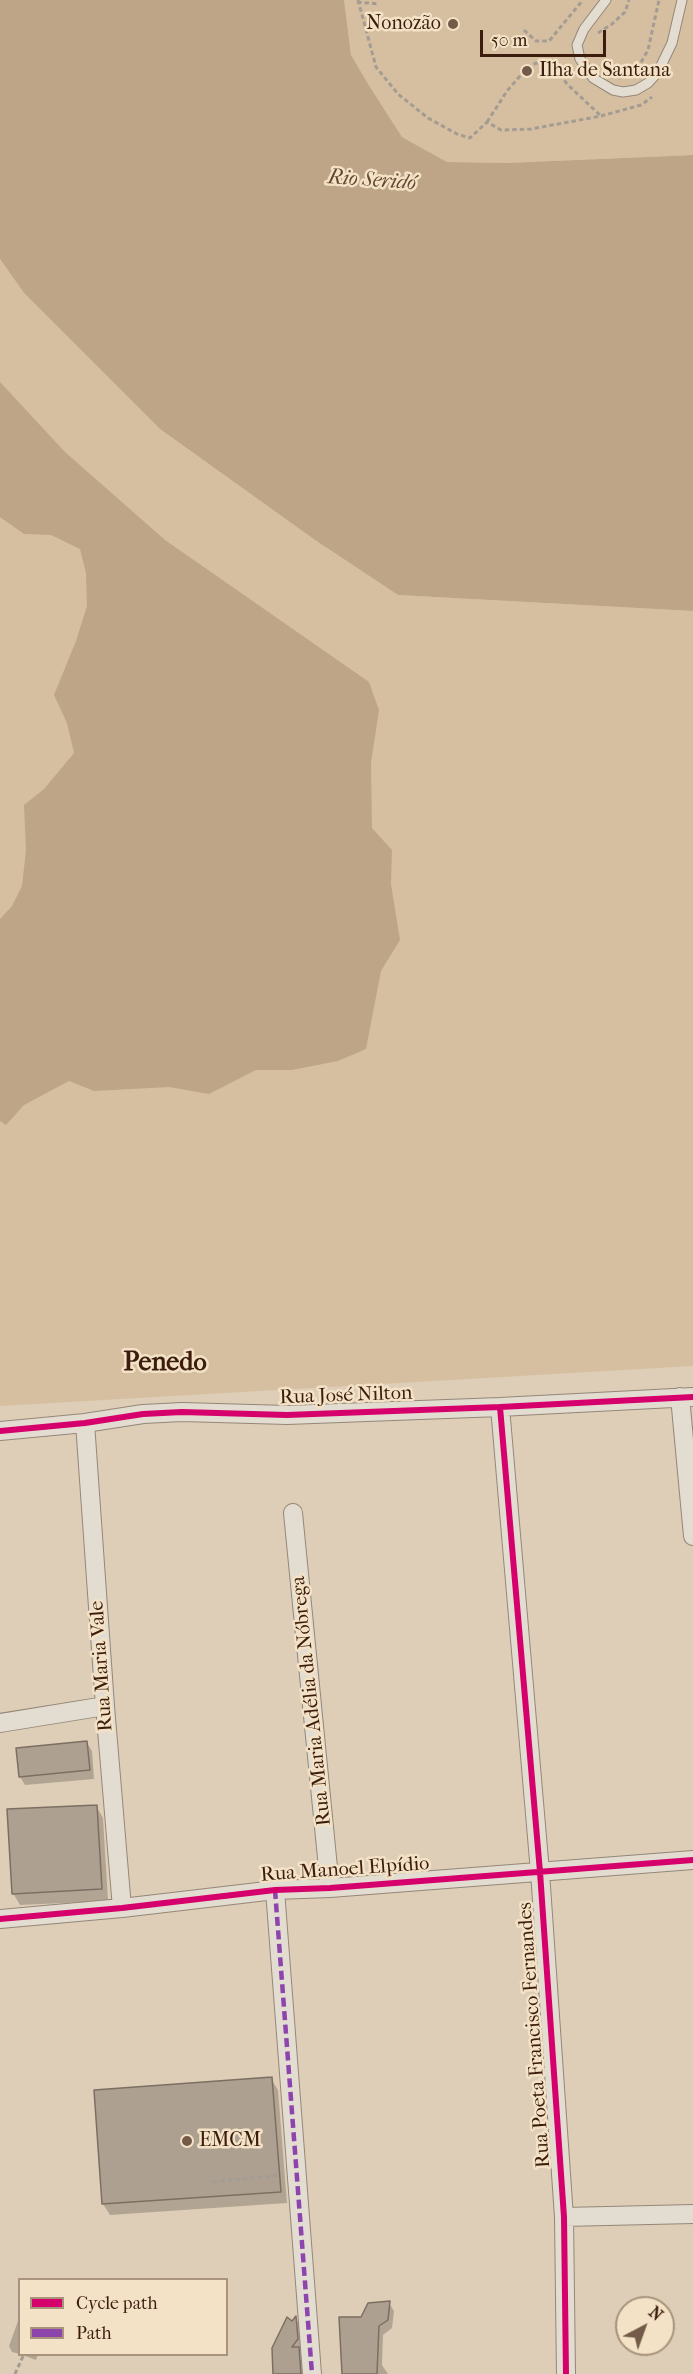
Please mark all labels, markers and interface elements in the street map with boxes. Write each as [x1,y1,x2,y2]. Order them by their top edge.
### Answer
place label: Nonozão [366,12,441,36]
marker: Nonozão [446,17,460,31]
scale bar [483,18,609,56]
text: 50 m [491,30,527,51]
place label: Ilha de Santana [539,59,670,83]
marker: Ilha de Santana [520,64,534,78]
water label: Rio Seridó [327,165,417,197]
district label: Penedo [123,1348,207,1380]
street label: Rua José Nilton [279,1382,413,1410]
street label: Rua Maria Adélia da Nóbrega [287,1575,337,1827]
street label: Rua Maria Vale [85,1600,119,1732]
street label: Rua Manoel Elpídio [260,1852,430,1888]
street label: Rua Poeta Francisco Fernandes [514,1901,556,2169]
place label: EMCM [199,2129,261,2153]
marker: EMCM [180,2134,194,2148]
legend [18,2278,228,2356]
text: Cycle path [76,2293,157,2314]
north arrow [615,2296,675,2356]
text: N [645,2302,667,2325]
text: Path [76,2323,112,2344]

